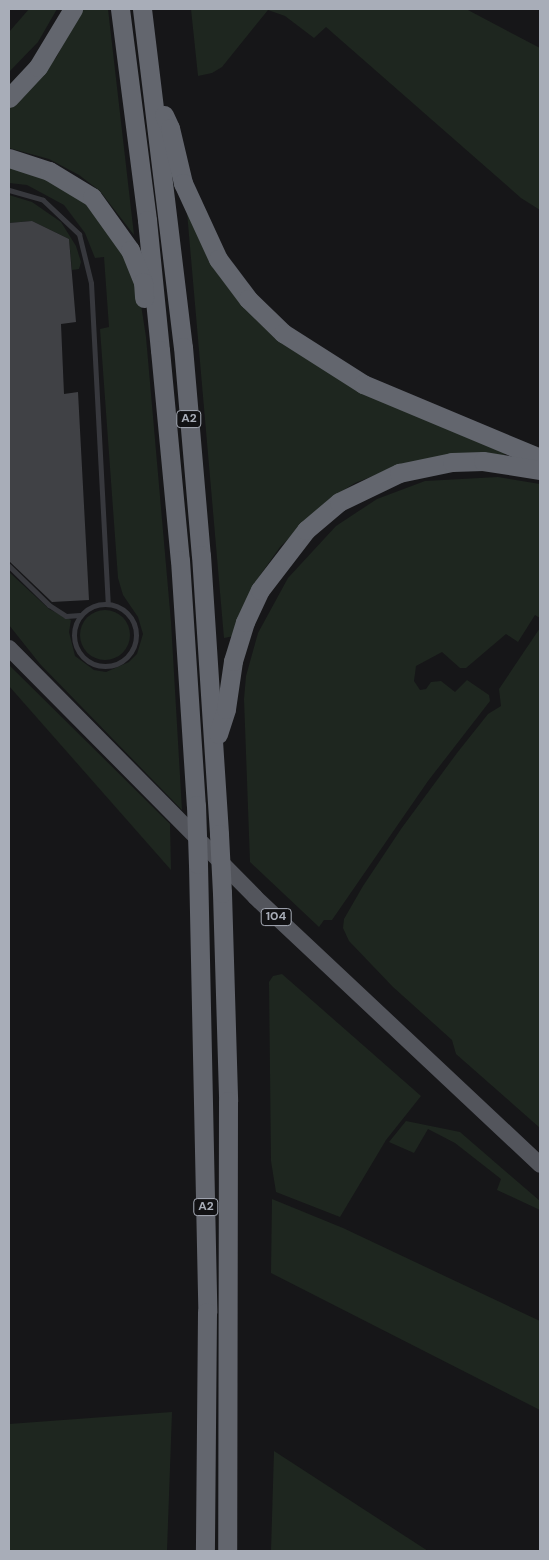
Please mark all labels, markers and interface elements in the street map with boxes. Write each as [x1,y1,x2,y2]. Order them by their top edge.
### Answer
road number: A2 [175,409,203,428]
road number: 104 [260,908,292,926]
road number: A2 [192,1198,220,1216]

